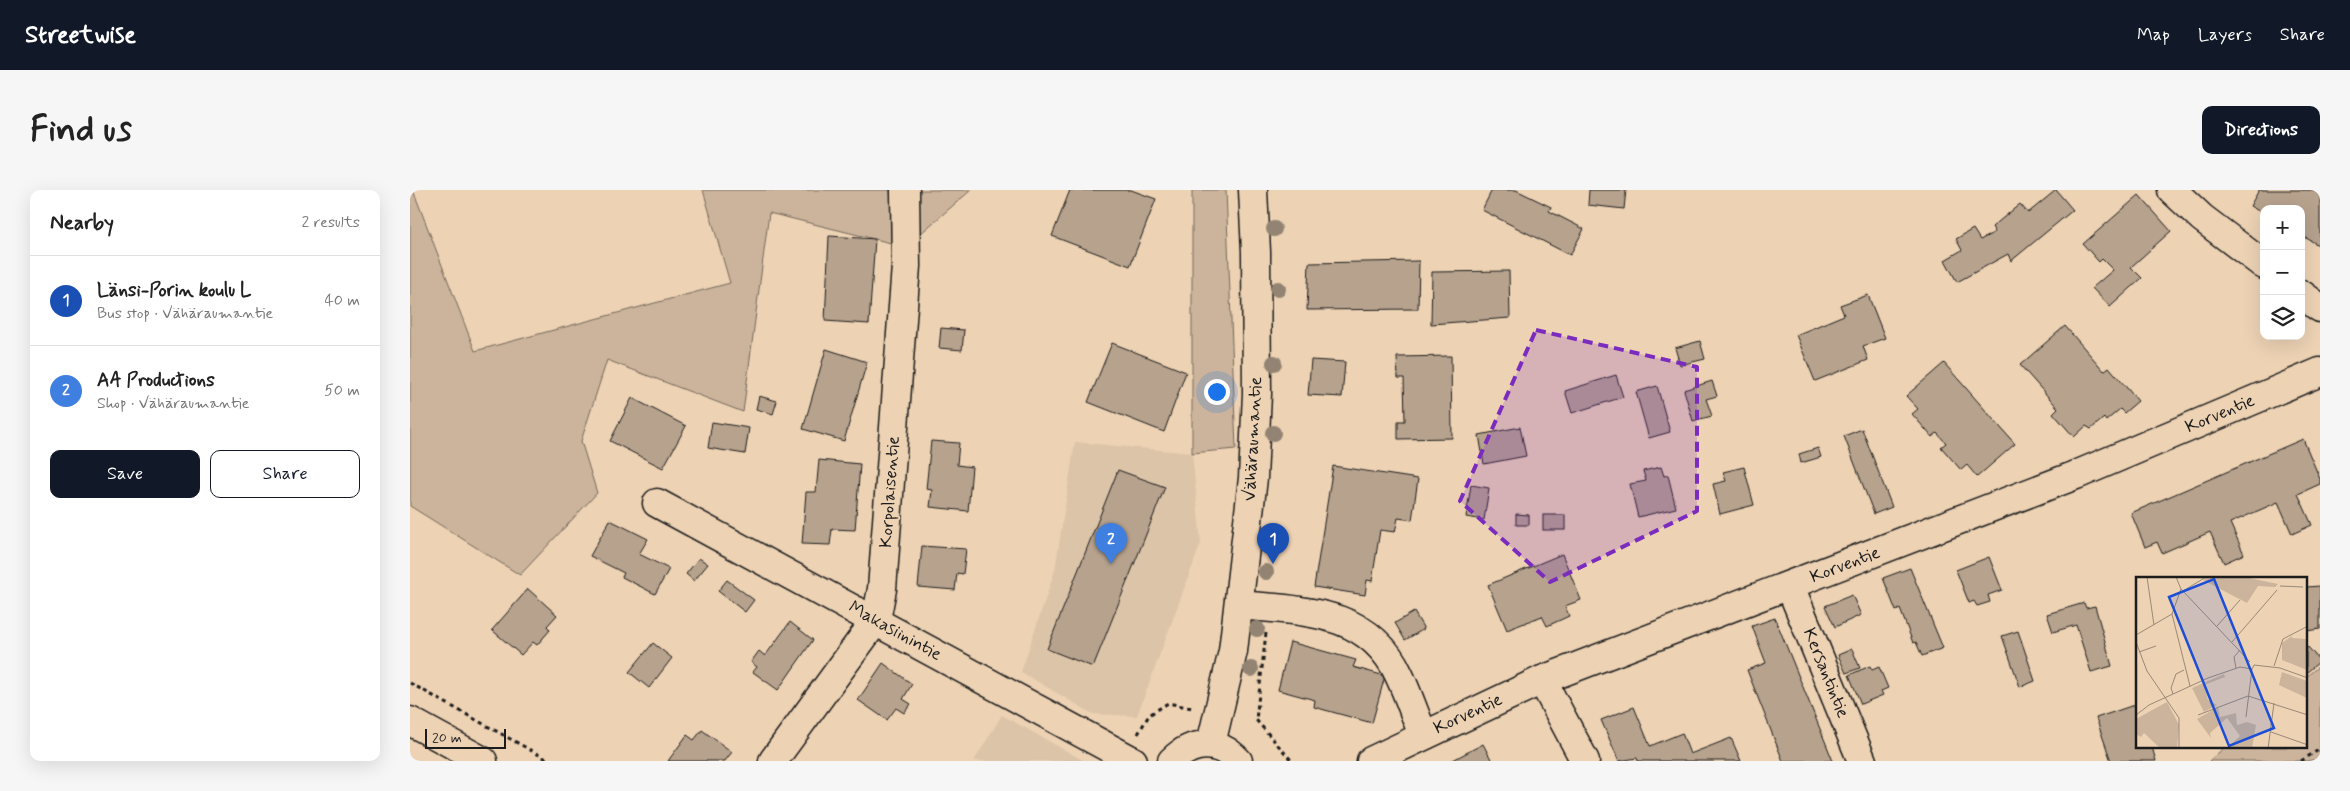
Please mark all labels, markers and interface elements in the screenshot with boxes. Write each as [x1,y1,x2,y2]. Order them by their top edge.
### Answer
text: Streetwise [25,20,136,51]
text: Map [2137,23,2170,47]
text: Layers [2198,23,2252,47]
text: Share [2280,23,2325,47]
button: Directions [2202,106,2320,154]
text: Find us [30,107,132,153]
map controls [2260,205,2305,340]
button: + [2260,205,2305,250]
text: Nearby [50,209,114,237]
text: 2 results [302,212,360,233]
button: − [2260,250,2305,295]
text: Länsi-Porin koulu L [97,278,252,303]
text: 1 [62,290,70,311]
text: 40 m [324,290,360,311]
button: layers [2260,295,2305,340]
text: Bus stop · Vähäraumantie [97,303,273,324]
text: AA Productions [97,368,215,393]
street label: Vähäraumantie [1238,376,1268,502]
your location [1204,379,1230,405]
text: 2 [62,380,70,401]
text: 50 m [324,380,360,401]
street label: Korventie [2182,389,2258,439]
text: Shop · Vähäraumantie [97,393,250,414]
street label: Korpolaisentie [874,435,906,549]
button: Save [50,450,200,498]
button: Share [210,450,360,498]
pin: 2 [1095,523,1127,564]
pin: 1 [1257,523,1289,564]
street label: Korventie [1807,541,1884,589]
inset map [2136,577,2308,748]
street label: Makasiinintie [844,595,946,667]
street label: Kersantintie [1797,624,1855,722]
street label: Korventie [1430,688,1506,740]
scale bar [425,726,506,749]
text: 20 m [432,729,462,747]

